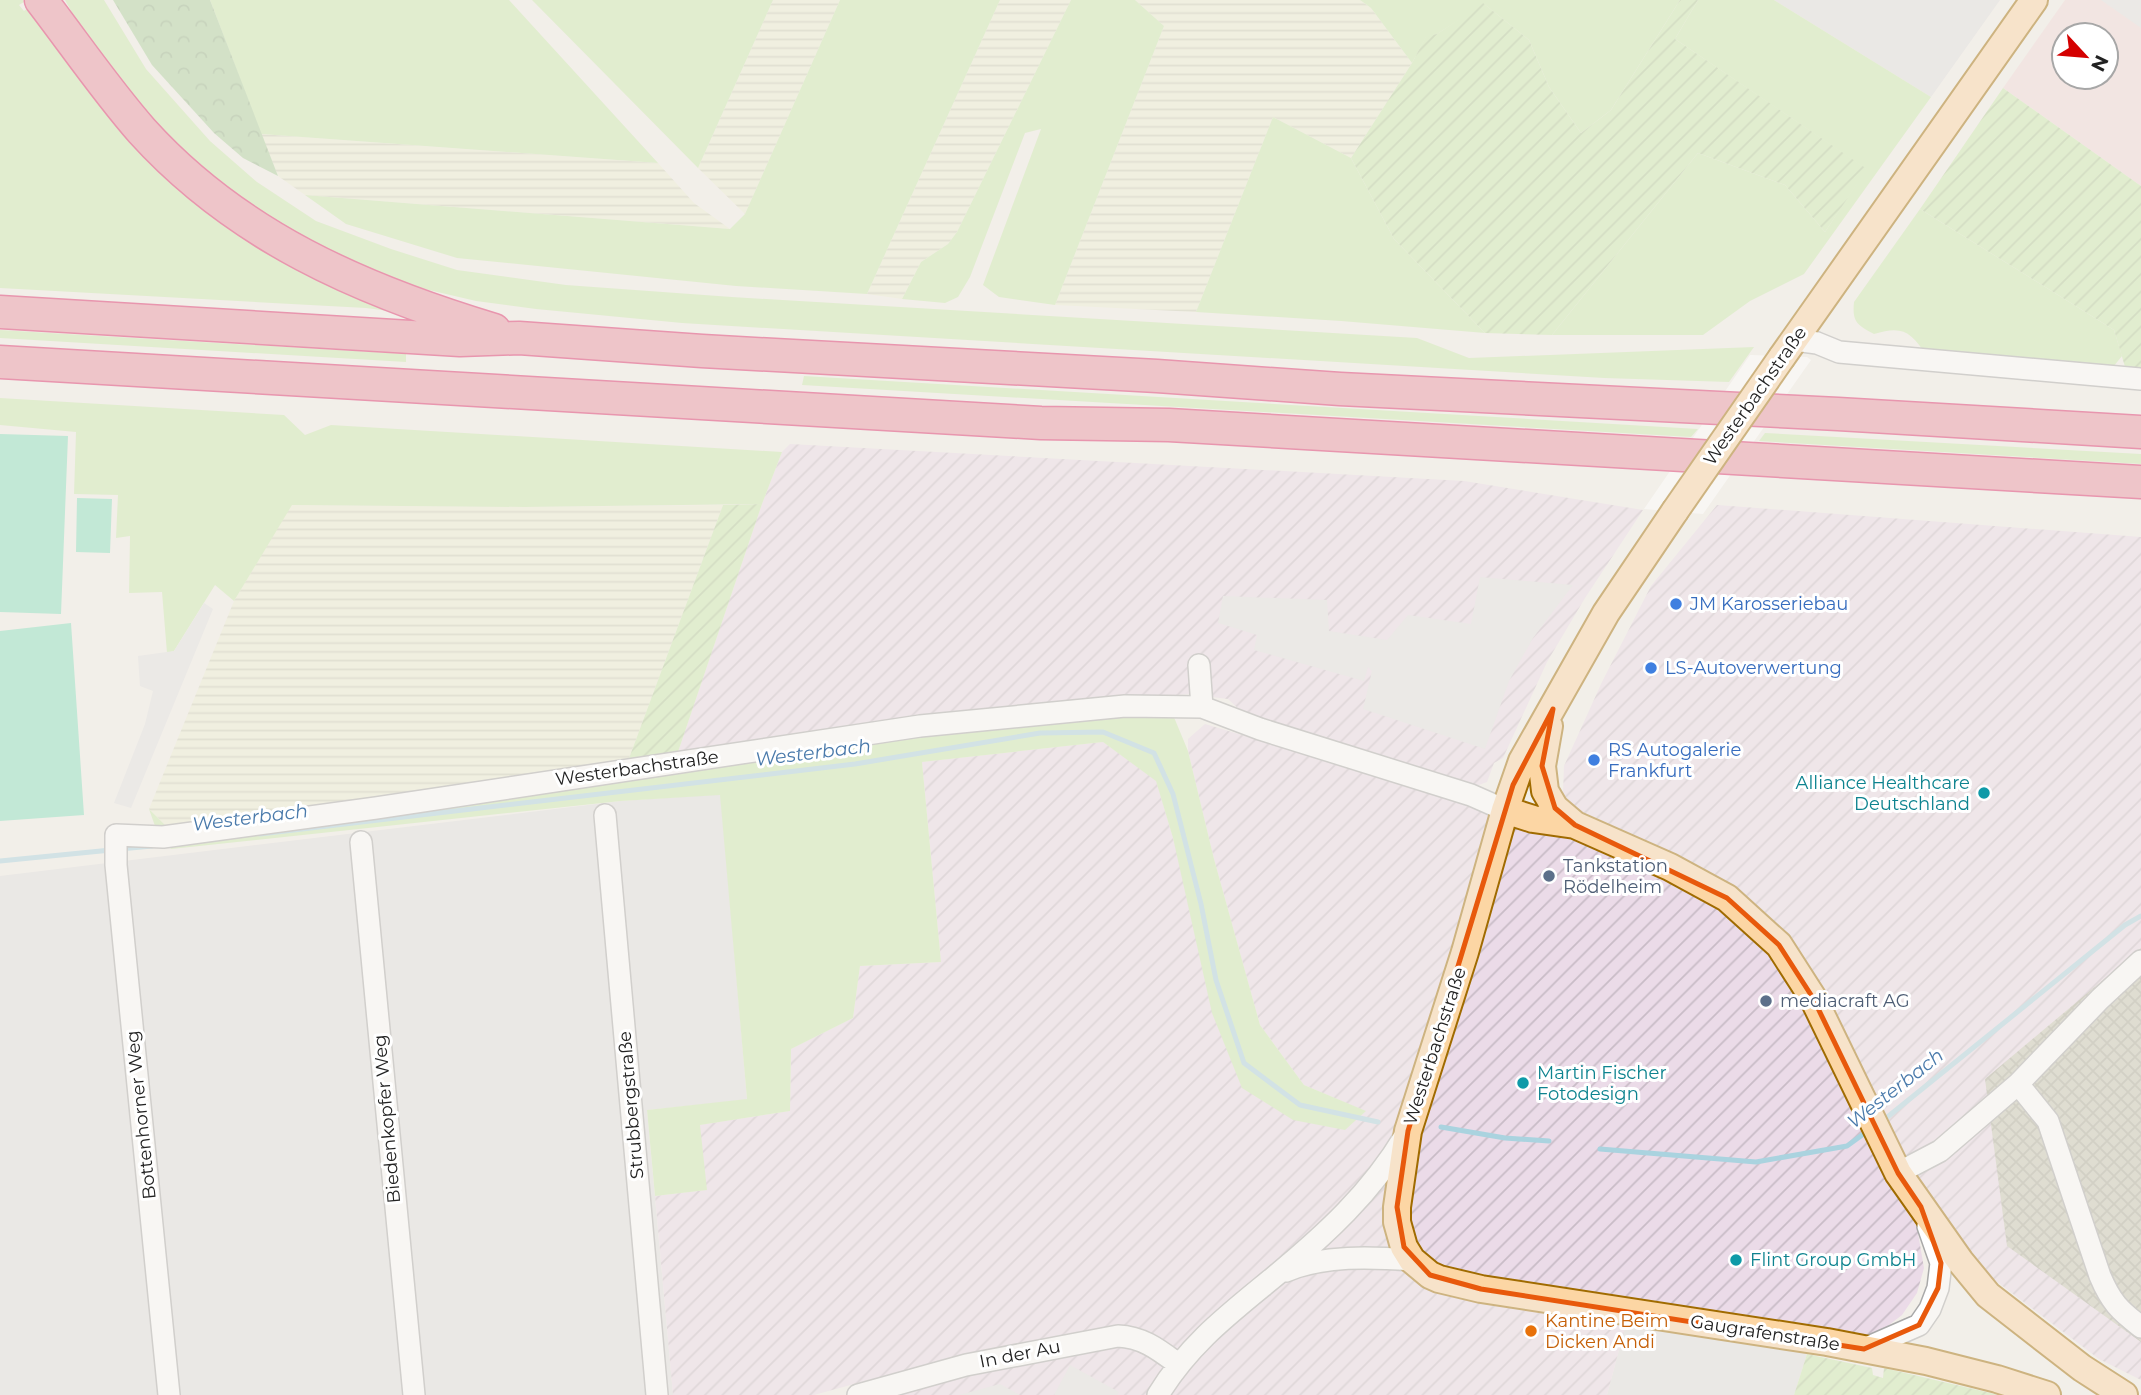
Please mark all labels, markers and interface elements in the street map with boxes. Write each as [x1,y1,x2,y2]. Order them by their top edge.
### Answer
north arrow [2050,21,2120,91]
text: N [2086,51,2114,75]
street label: Westerbachstraße [1699,322,1811,470]
place label: JM Karosseriebau [1689,593,1848,615]
marker: JM Karosseriebau [1668,596,1684,612]
place label: LS-Autoverwertung [1665,657,1842,679]
marker: LS-Autoverwertung [1643,660,1659,676]
water label: Westerbach [754,734,872,771]
place label: RS Autogalerie Frankfurt [1608,739,1741,782]
street label: Westerbachstraße [554,746,720,790]
marker: RS Autogalerie Frankfurt [1586,752,1602,768]
place label: Alliance Healthcare Deutschland [1796,772,1970,815]
marker: Alliance Healthcare Deutschland [1976,785,1992,801]
water label: Westerbach [191,799,309,836]
place label: Tankstation Rödelheim [1563,855,1668,898]
marker: Tankstation Rödelheim [1541,868,1557,884]
street label: Westerbachstraße [1399,964,1471,1128]
place label: mediacraft AG [1780,990,1910,1012]
marker: mediacraft AG [1758,993,1774,1009]
street label: Bottenhorner Weg [121,1029,161,1201]
street label: Strubbergstraße [614,1030,648,1180]
street label: Biedenkopfer Weg [369,1034,405,1204]
water label: Westerbach [1843,1044,1948,1133]
place label: Martin Fischer Fotodesign [1537,1062,1667,1105]
marker: Martin Fischer Fotodesign [1515,1075,1531,1091]
place label: Flint Group GmbH [1750,1249,1916,1271]
marker: Flint Group GmbH [1728,1252,1744,1268]
place label: Kantine Beim Dicken Andi [1545,1310,1669,1353]
street label: Gaugrafenstraße [1689,1310,1841,1356]
marker: Kantine Beim Dicken Andi [1523,1323,1539,1339]
street label: In der Au [978,1335,1062,1373]

